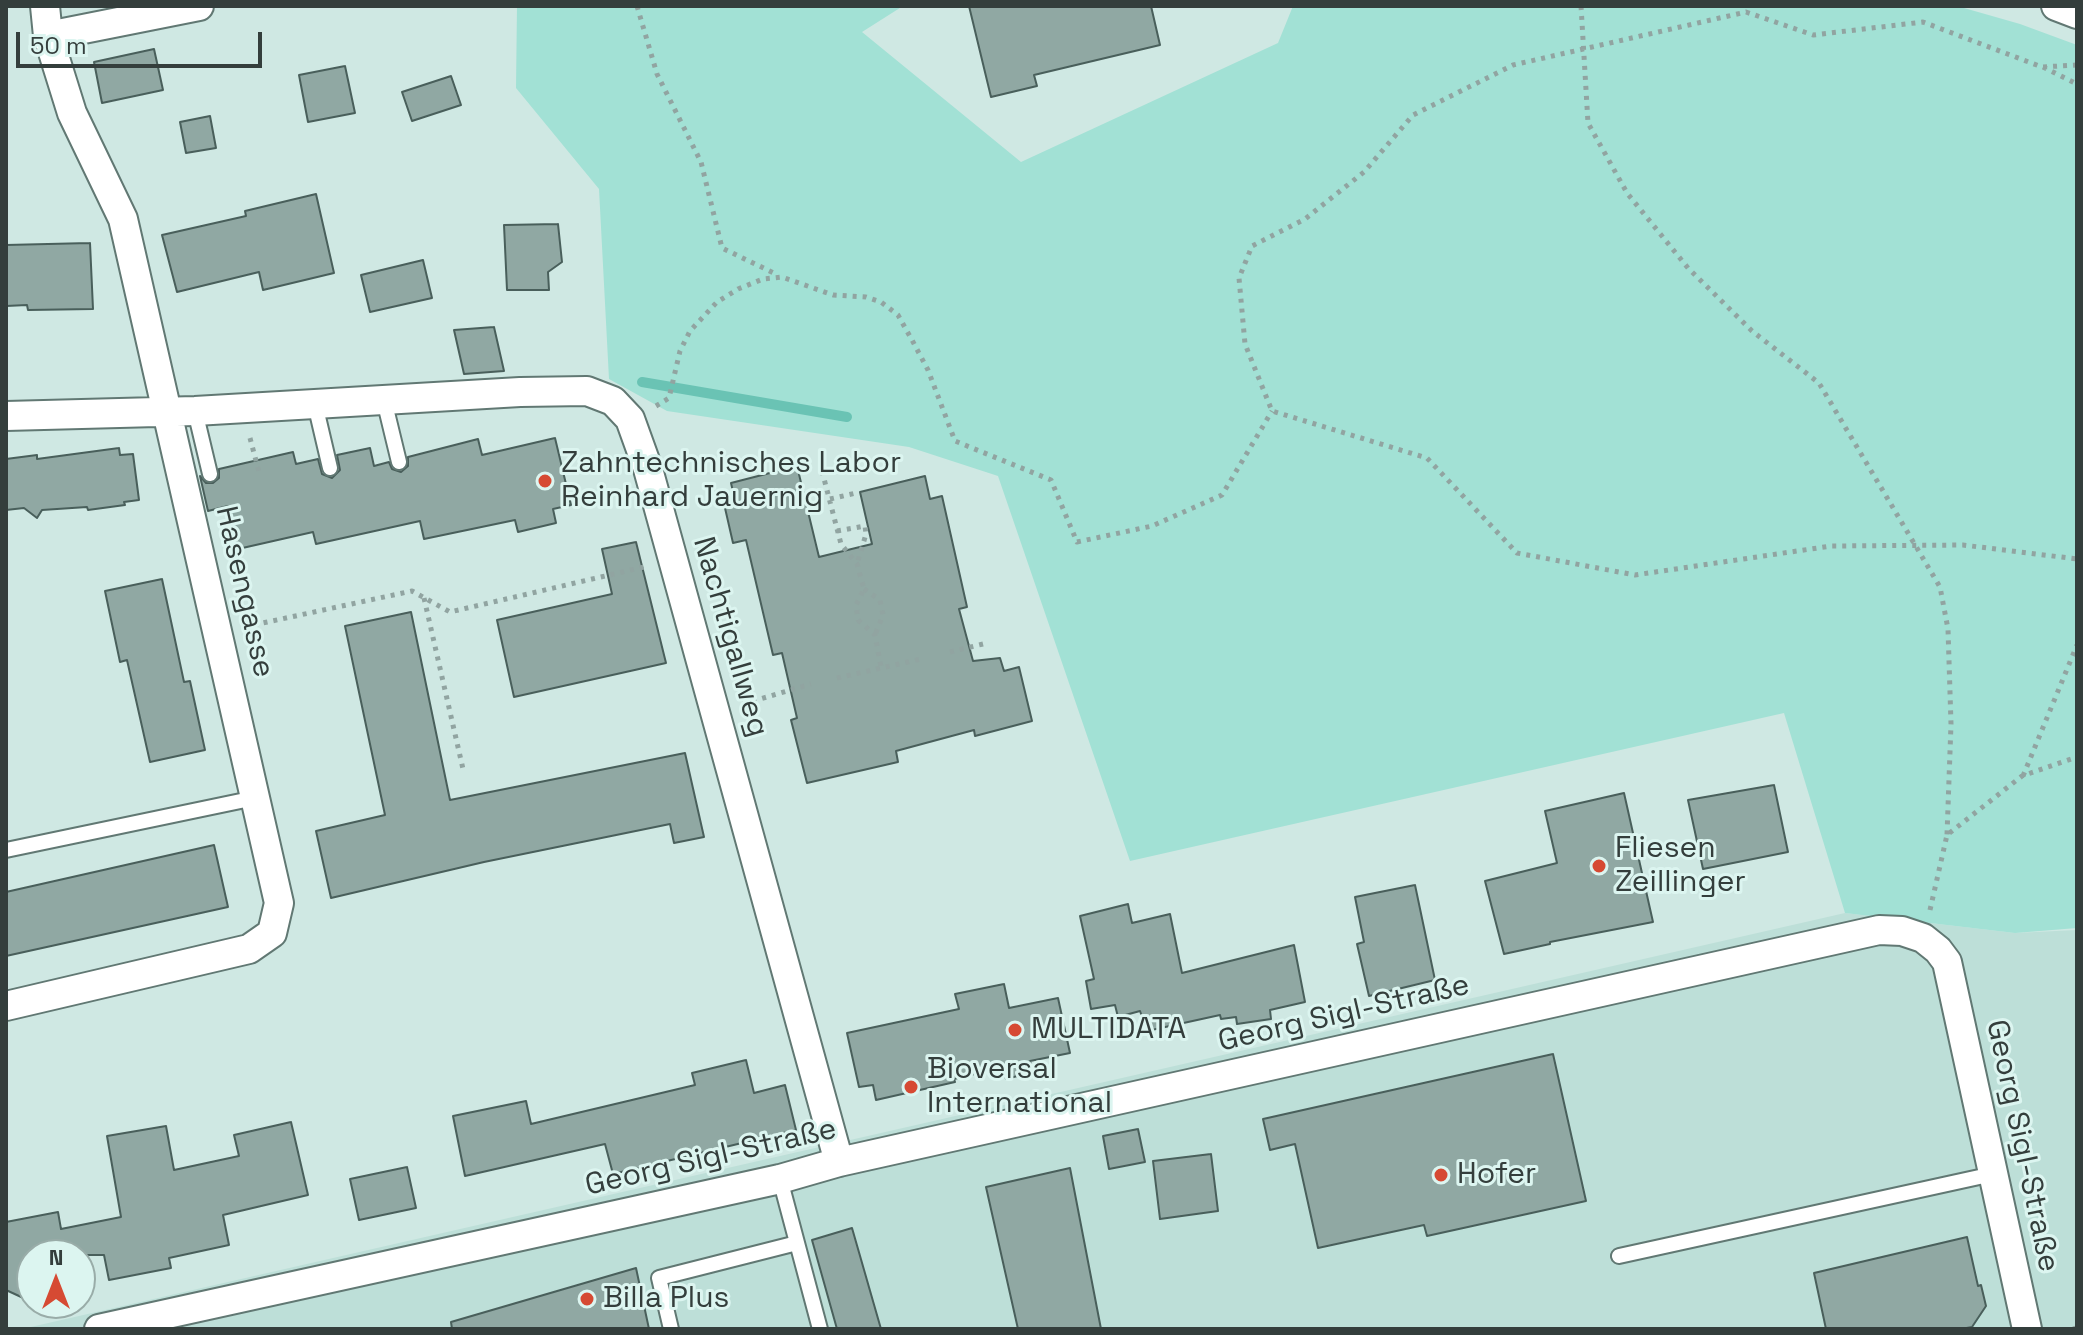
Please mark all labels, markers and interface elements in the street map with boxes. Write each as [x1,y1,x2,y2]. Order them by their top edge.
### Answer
scale bar [20,16,266,66]
text: 50 m [30,30,87,61]
place label: Zahntechnisches Labor Reinhard Jauernig [561,446,901,516]
marker: Zahntechnisches Labor Reinhard Jauernig [536,472,554,490]
street label: Hasengasse [207,503,281,681]
street label: Nachtigallweg [684,533,776,741]
place label: Fliesen Zeillinger [1615,831,1746,902]
marker: Fliesen Zeillinger [1590,857,1608,875]
street label: Georg Sigl-Straße [1215,968,1473,1060]
place label: MULTIDATA [1031,1012,1186,1048]
street label: Georg Sigl-Straße [1978,1017,2066,1275]
marker: MULTIDATA [1006,1021,1024,1039]
place label: Bioversal International [927,1052,1112,1122]
marker: Bioversal International [902,1078,920,1096]
street label: Georg Sigl-Straße [582,1112,840,1204]
place label: Hofer [1457,1157,1536,1193]
marker: Hofer [1432,1166,1450,1184]
north arrow [16,1239,96,1319]
text: N [49,1243,63,1271]
place label: Billa Plus [603,1281,729,1317]
marker: Billa Plus [578,1290,596,1308]

